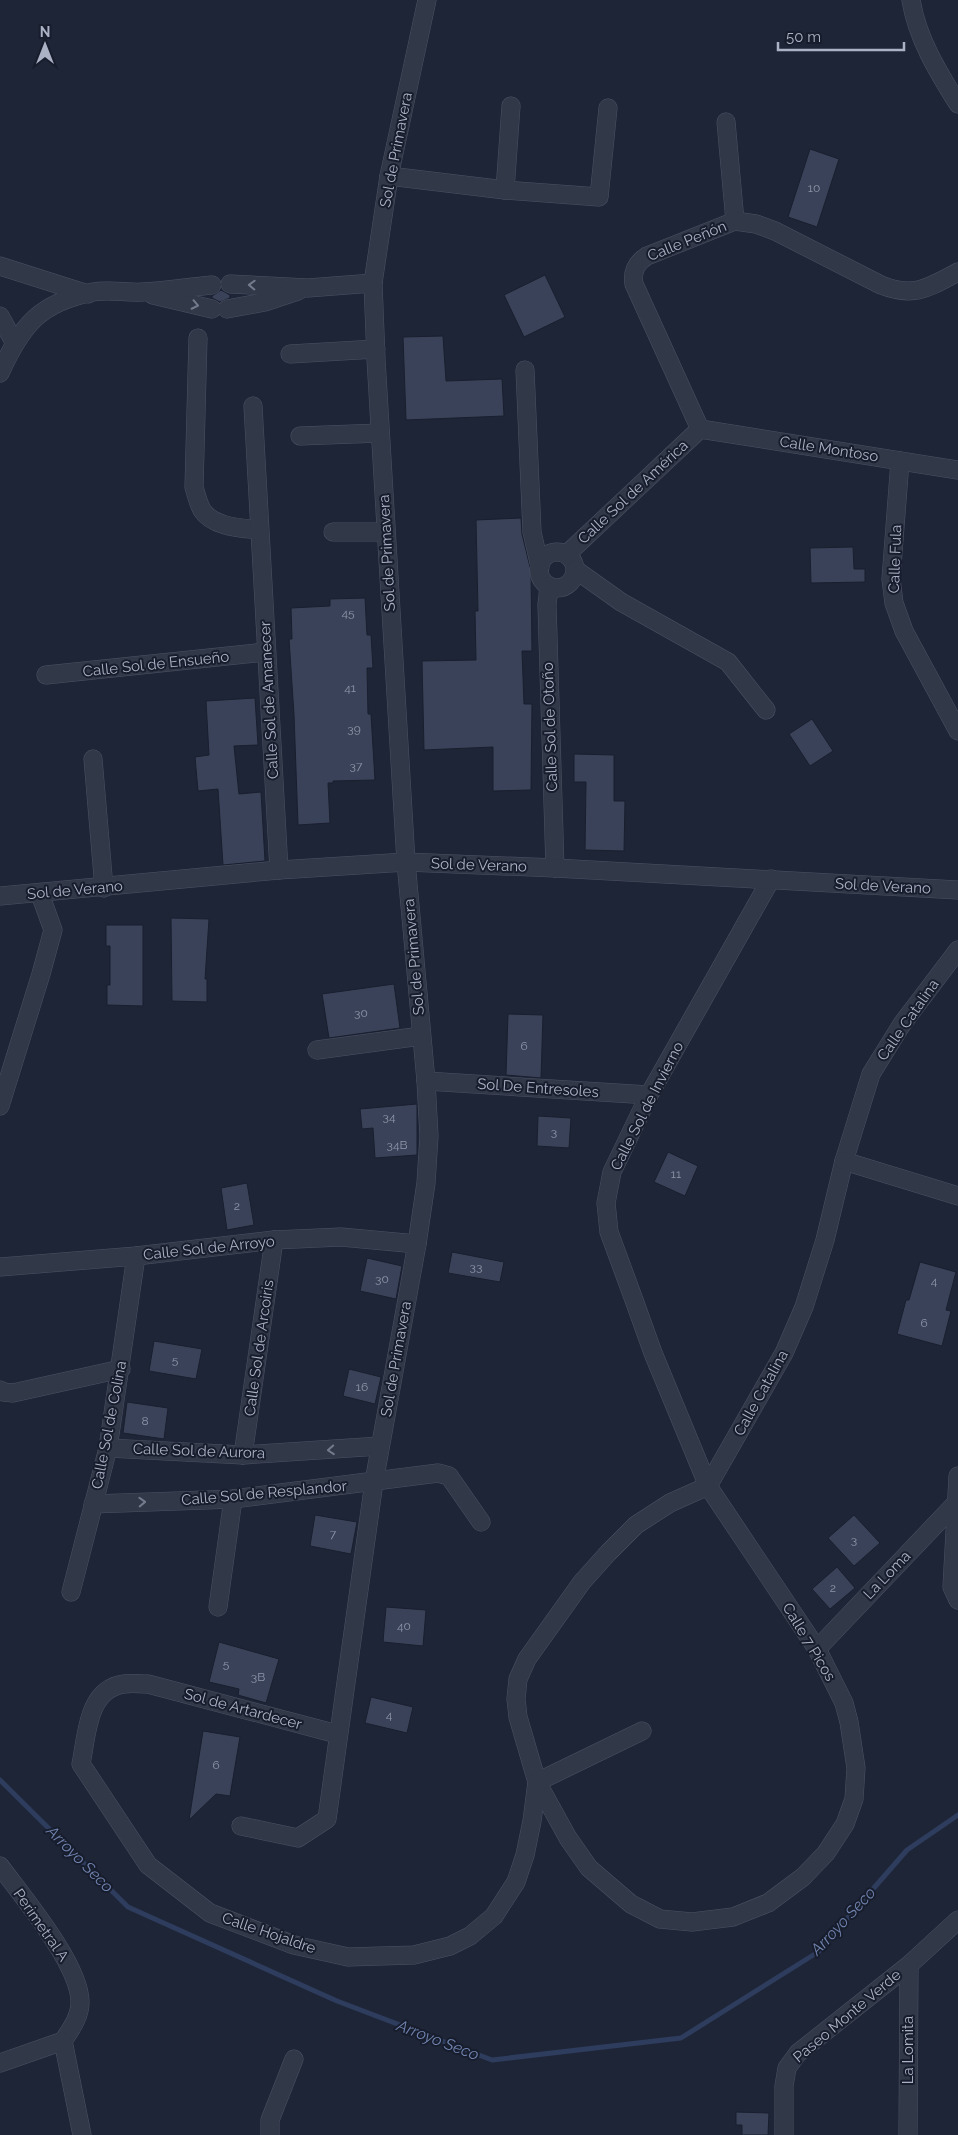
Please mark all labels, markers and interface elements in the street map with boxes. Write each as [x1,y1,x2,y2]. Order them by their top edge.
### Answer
north arrow [20,20,70,70]
scale bar [778,20,904,52]
text: N [40,24,50,40]
text: 50 m [786,28,821,46]
street label: Sol de Primavera [376,91,416,209]
house number: 10 [808,181,820,195]
street label: Calle Peñón [645,217,729,265]
one-way arrow [247,280,255,290]
one-way arrow [190,299,199,310]
street label: Calle Montoso [778,432,880,466]
street label: Calle Sol de América [574,436,692,548]
street label: Sol de Primavera [375,494,399,612]
street label: Calle Fula [885,524,905,594]
house number: 45 [341,606,355,620]
street label: Calle Sol de Amanecer [256,620,282,779]
street label: Calle Sol de Ensueño [82,647,230,681]
street label: Calle Sol de Otoño [539,662,561,792]
house number: 41 [344,681,356,695]
house number: 39 [347,722,361,736]
house number: 37 [350,759,363,773]
street label: Sol de Verano [431,854,527,876]
street label: Sol de Verano [835,875,931,898]
street label: Sol de Verano [26,877,124,903]
street label: Sol de Primavera [400,898,428,1016]
street label: Calle Catalina [873,976,943,1064]
house number: 30 [354,1006,368,1020]
house number: 6 [520,1039,528,1053]
street label: Calle Sol de Invierno [607,1039,687,1173]
street label: Sol De Entresoles [477,1075,599,1101]
house number: 34 [383,1110,396,1124]
house number: 3 [551,1125,557,1139]
house number: 34B [387,1138,407,1152]
house number: 11 [671,1167,681,1181]
house number: 2 [234,1199,240,1213]
street label: Calle Sol de Arroyo [142,1232,276,1264]
house number: 33 [470,1260,482,1274]
house number: 30 [375,1272,389,1286]
house number: 4 [931,1274,938,1288]
street label: Calle Sol de Arcoiris [241,1279,277,1417]
street label: Sol de Primavera [377,1300,415,1418]
house number: 6 [920,1316,928,1330]
street label: Calle Catalina [730,1347,792,1439]
house number: 5 [172,1353,179,1367]
street label: Calle Sol de Colina [88,1359,130,1491]
house number: 16 [356,1380,368,1394]
house number: 8 [141,1414,149,1428]
street label: Calle Sol de Aurora [132,1440,266,1462]
one-way arrow [327,1444,335,1455]
street label: Calle Sol de Resplandor [180,1477,348,1509]
one-way arrow [138,1497,146,1507]
house number: 7 [330,1527,337,1541]
house number: 3 [851,1533,857,1547]
street label: La Loma [860,1547,914,1603]
house number: 2 [830,1581,836,1595]
street label: Calle 7 Picos [779,1600,839,1684]
house number: 40 [397,1619,411,1633]
house number: 5 [223,1657,230,1671]
house number: 3B [251,1670,265,1684]
street label: Sol de Artardecer [182,1685,304,1734]
house number: 4 [386,1708,393,1722]
house number: 6 [212,1758,220,1772]
water label: Arroyo Seco [42,1821,117,1896]
water label: Arroyo Seco [806,1883,879,1960]
street label: Perimetral A [9,1885,73,1965]
street label: Calle Hojaldre [220,1909,318,1958]
street label: Paseo Monte Verde [789,1966,905,2066]
water label: Arroyo Seco [393,2015,482,2064]
street label: La Lomita [899,2016,917,2084]

